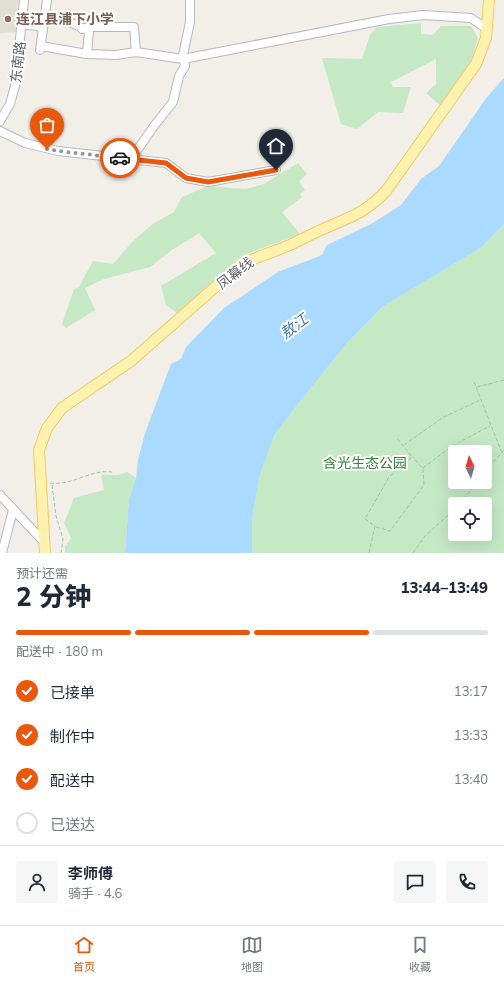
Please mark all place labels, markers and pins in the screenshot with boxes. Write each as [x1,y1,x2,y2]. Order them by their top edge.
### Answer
place label: 连江县浦下小学 [16,10,114,28]
marker: 连江县浦下小学 [3,14,13,24]
pin [30,108,64,149]
pin [259,129,293,170]

